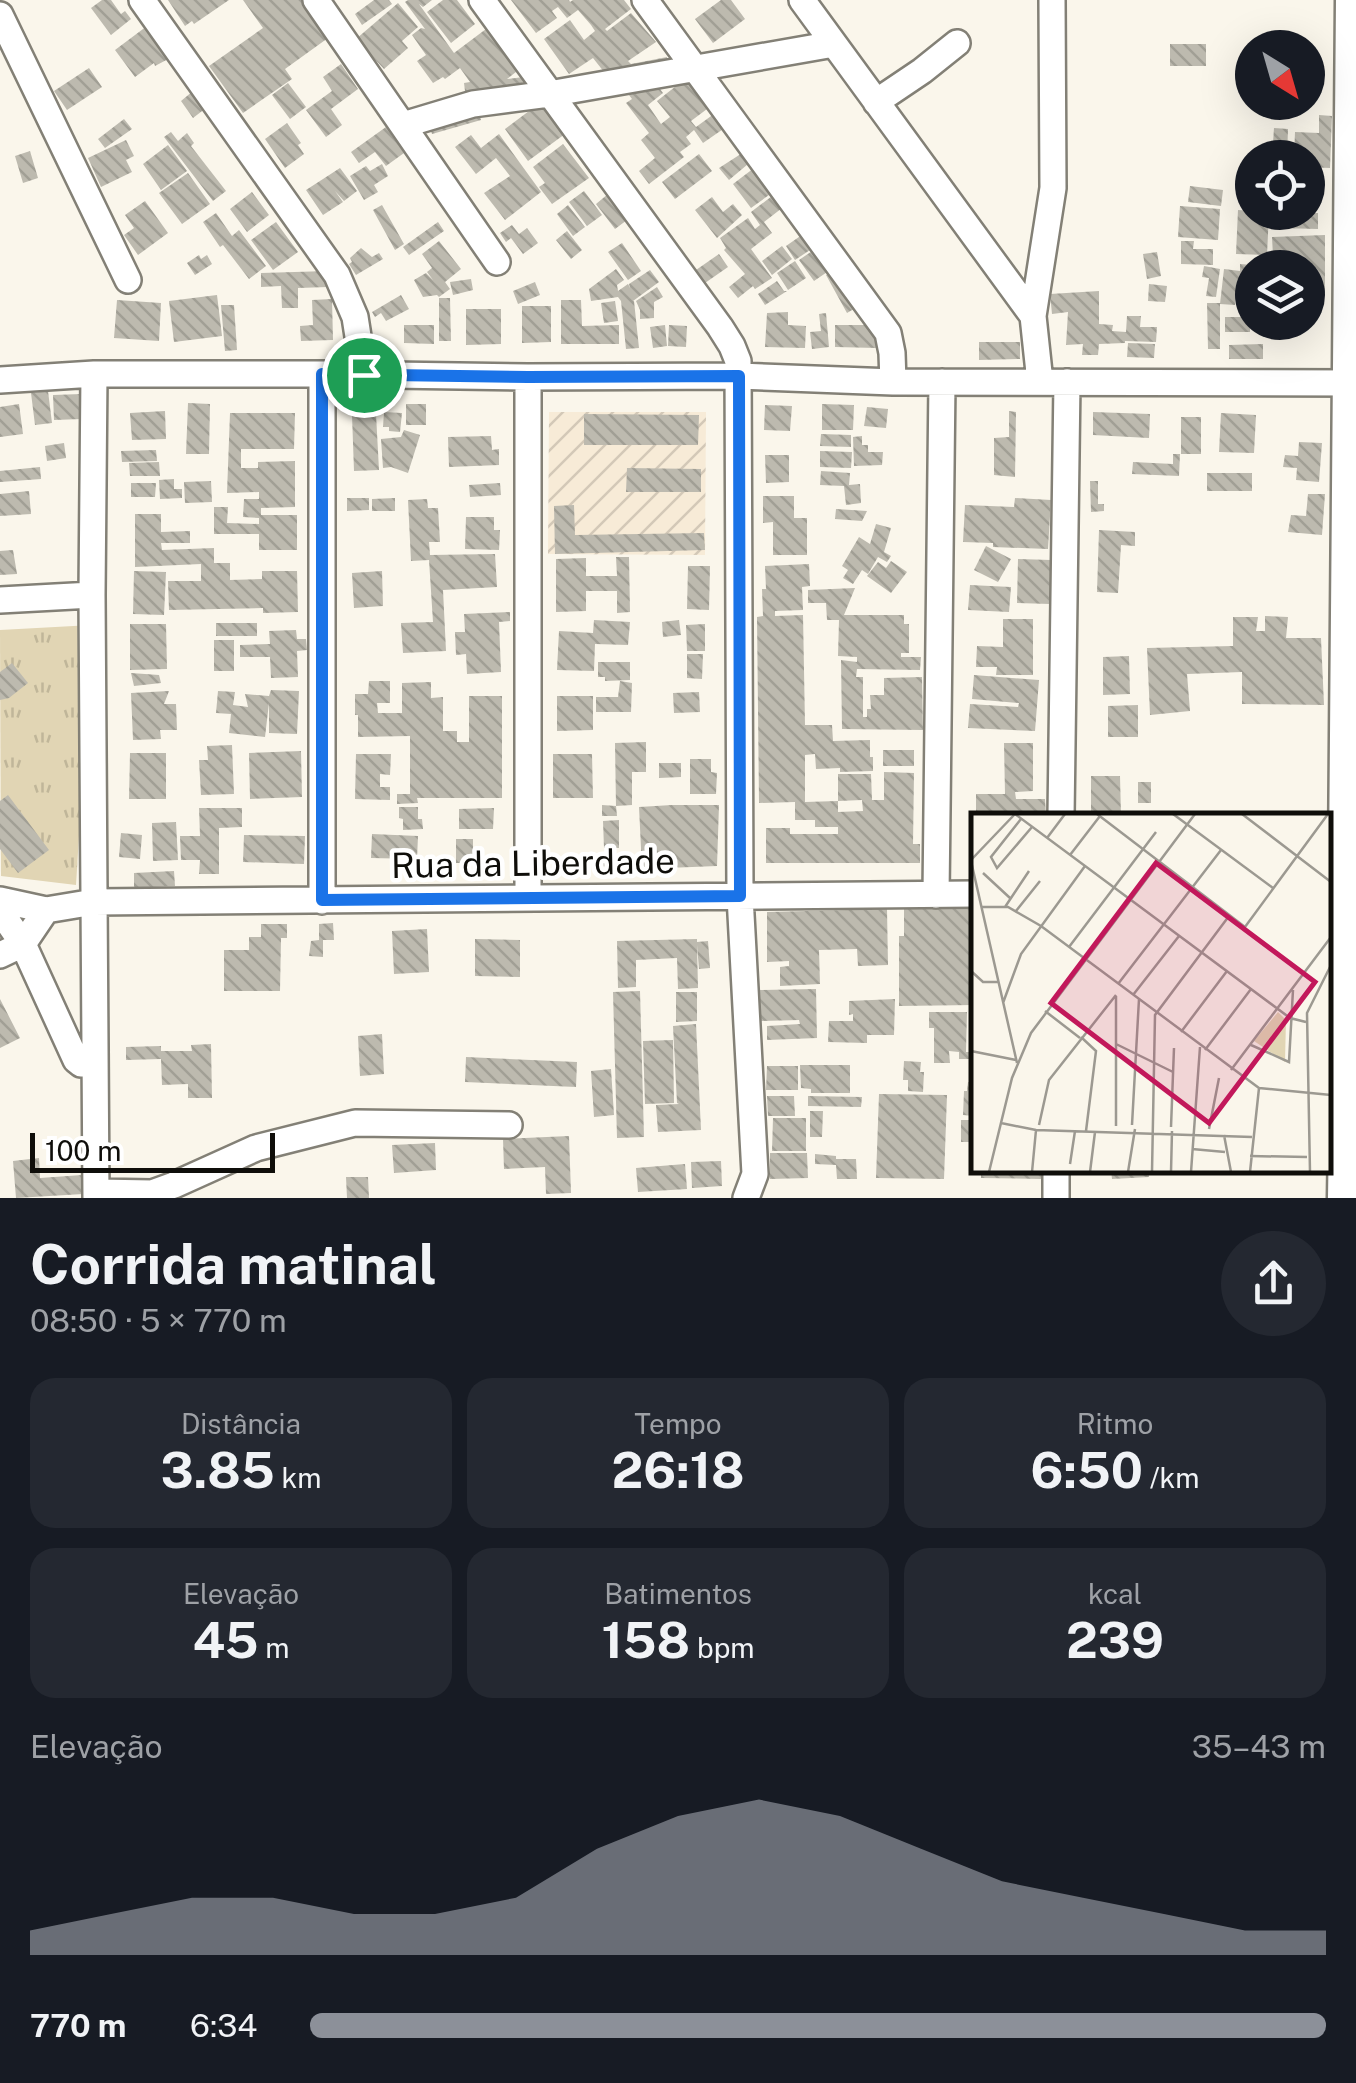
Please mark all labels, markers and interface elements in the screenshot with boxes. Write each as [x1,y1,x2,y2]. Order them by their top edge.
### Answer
north arrow [1235,30,1325,120]
map controls [1235,30,1325,340]
button: locate [1235,140,1325,230]
button: layers [1235,250,1325,340]
pin [322,333,407,418]
icon: arrive [337,348,392,403]
inset map [971,813,1331,1173]
street label: Rua da Liberdade [391,840,675,886]
scale bar [30,1128,275,1172]
text: 100 m [45,1134,122,1167]
button: share [1221,1231,1326,1336]
text: Corrida matinal [30,1232,437,1296]
text: 08:50 · 5 × 770 m [30,1302,287,1339]
text: Distância [181,1407,301,1440]
text: Tempo [634,1407,722,1440]
text: Ritmo [1077,1407,1153,1440]
text: 3.85 [161,1440,275,1499]
text: 26:18 [611,1440,745,1499]
text: 6:50 [1030,1440,1143,1499]
text: km [275,1461,321,1494]
text: /km [1143,1461,1200,1494]
text: Elevação [183,1577,299,1610]
text: Batimentos [604,1577,752,1610]
text: kcal [1088,1577,1142,1610]
text: 45 [193,1610,258,1669]
text: 158 [601,1610,690,1669]
text: 239 [1066,1610,1164,1669]
text: m [258,1631,290,1664]
text: bpm [690,1631,755,1664]
text: Elevação [30,1728,163,1765]
text: 35–43 m [1192,1728,1326,1765]
text: 770 m [30,2007,126,2044]
text: 6:34 [190,2007,257,2044]

